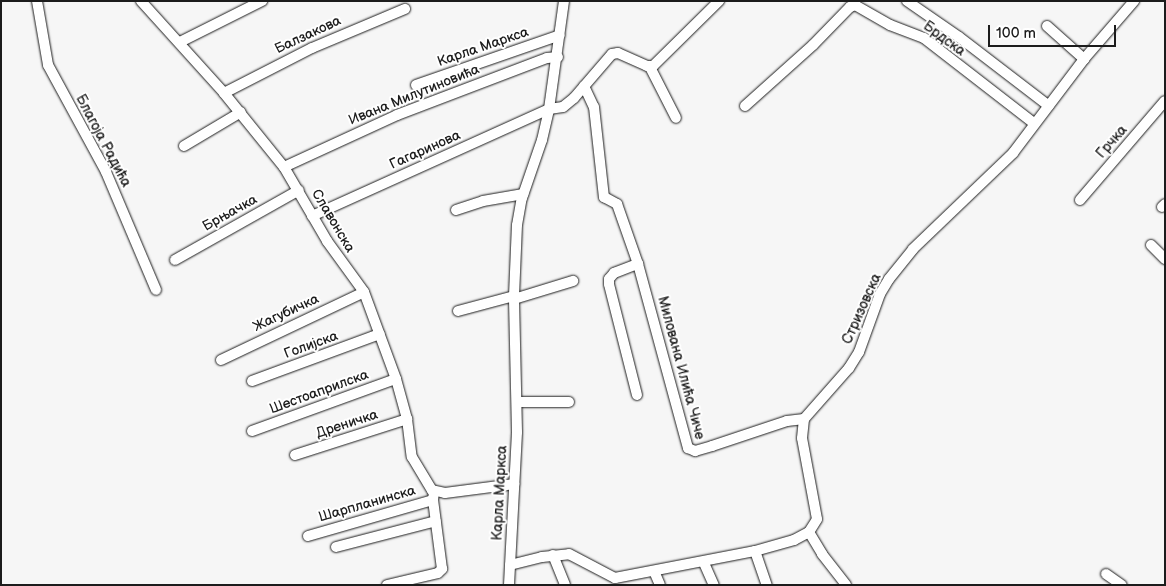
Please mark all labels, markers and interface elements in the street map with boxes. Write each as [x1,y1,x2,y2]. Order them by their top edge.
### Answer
street label: Балзакова [272,12,344,58]
scale bar [991,15,1118,47]
street label: Брдска [920,18,968,60]
street label: Карла Маркса [435,24,531,70]
text: 100 m [996,24,1036,43]
street label: Ивана Милутиновића [346,61,482,129]
street label: Благоја Радића [72,92,134,190]
street label: Грчка [1093,122,1131,162]
street label: Гагаринова [387,127,463,173]
street label: Славонска [308,186,358,256]
street label: Брњачка [200,191,260,235]
street label: Стризовска [839,271,885,347]
street label: Жагубичка [250,290,322,336]
street label: Милована Илића Чиче [654,295,708,441]
street label: Голијска [282,327,340,363]
street label: Шестоаприлска [267,366,371,418]
street label: Дреничка [314,406,380,442]
street label: Карла Маркса [489,445,511,541]
street label: Шарпланинска [317,482,417,526]

